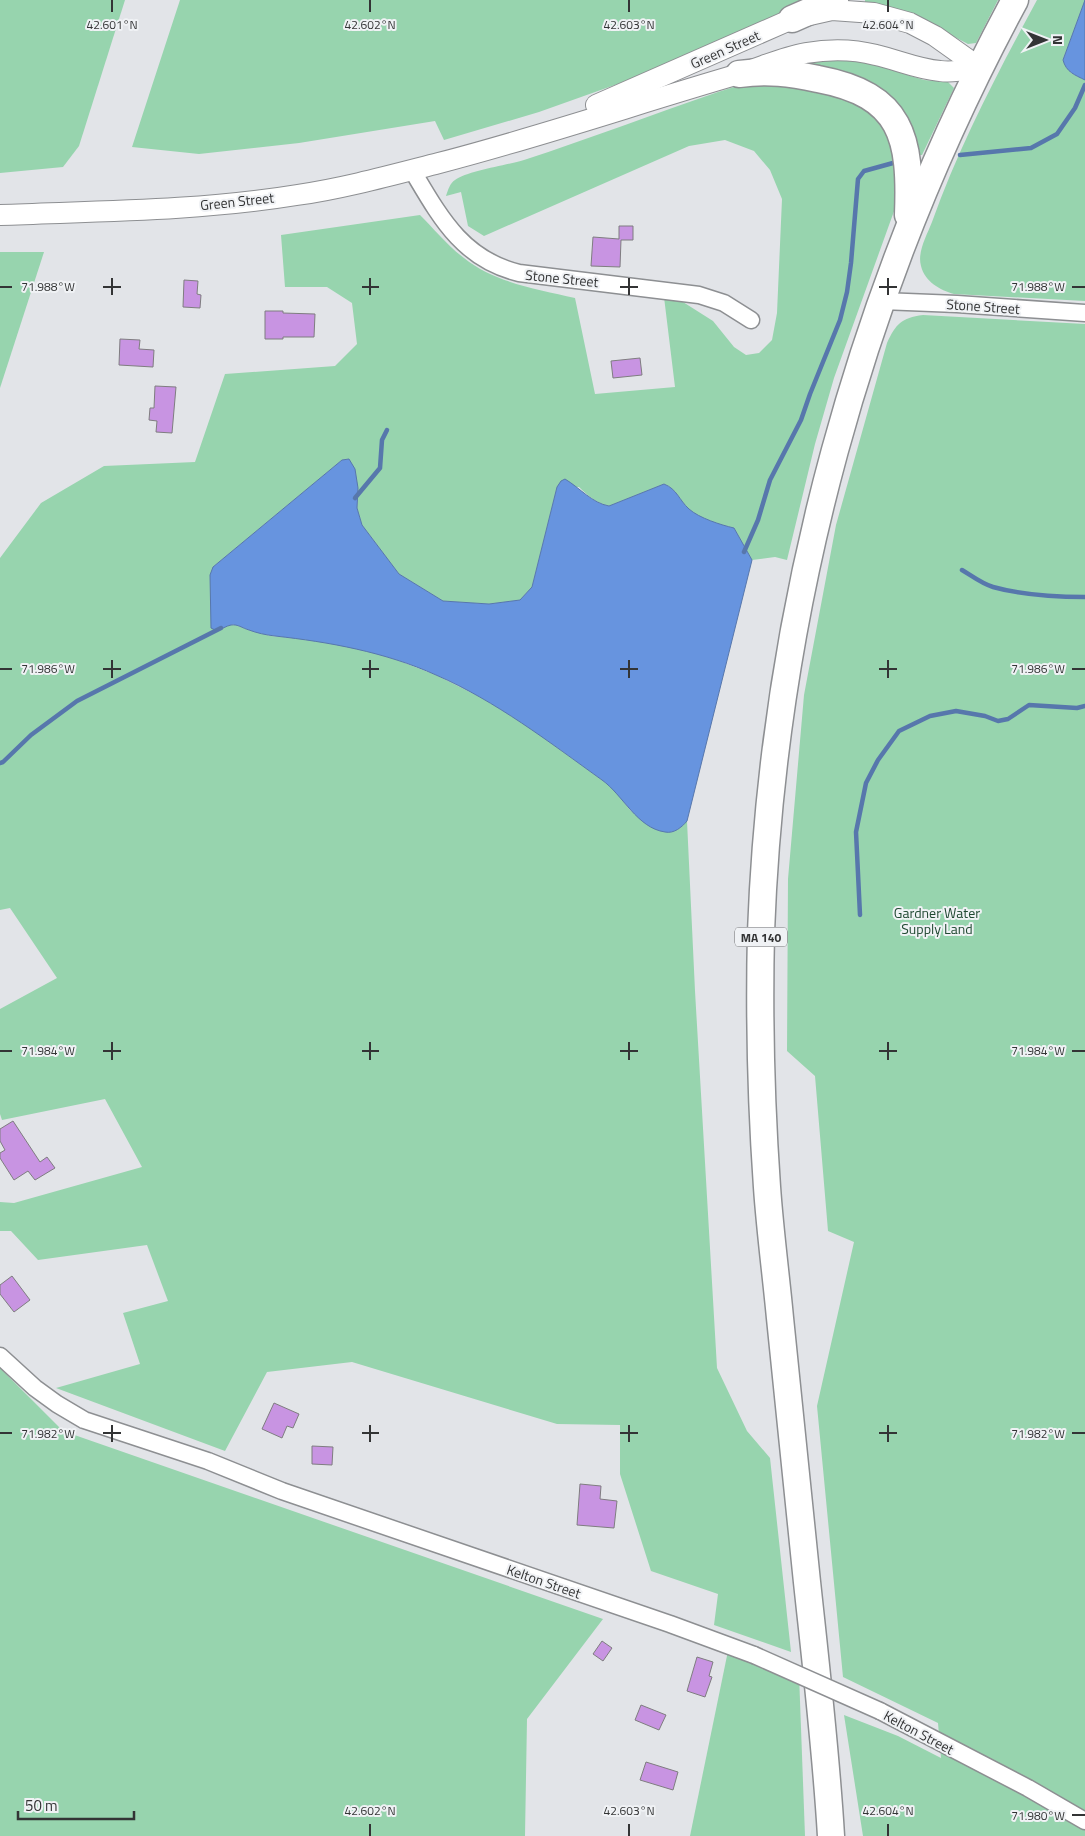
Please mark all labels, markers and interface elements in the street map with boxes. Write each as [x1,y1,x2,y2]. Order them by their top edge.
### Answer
text: 42.601°N [86,15,138,34]
text: 42.602°N [344,15,396,34]
text: 42.603°N [603,15,655,34]
text: 42.604°N [862,15,914,34]
north arrow [1020,15,1070,65]
street label: Green Street [687,24,763,74]
text: N [1048,35,1069,45]
street label: Green Street [199,187,275,215]
street label: Stone Street [524,264,600,292]
text: 71.988°W [21,277,75,296]
text: 71.988°W [1011,277,1065,296]
street label: Stone Street [946,293,1020,319]
text: 71.986°W [21,659,75,678]
text: 71.986°W [1011,659,1065,678]
park label: Gardner Water Supply Land [894,902,980,939]
road number: MA 140 [735,928,787,946]
text: 71.984°W [21,1041,75,1060]
text: 71.984°W [1011,1041,1065,1060]
text: 71.982°W [21,1424,75,1443]
text: 71.982°W [1011,1424,1065,1443]
street label: Kelton Street [504,1559,584,1603]
street label: Kelton Street [880,1705,958,1759]
scale bar [18,1788,134,1820]
text: 50 m [25,1794,58,1817]
text: 42.602°N [344,1801,396,1820]
text: 42.603°N [603,1801,655,1820]
text: 42.604°N [862,1801,914,1820]
text: 71.980°W [1011,1806,1065,1825]

